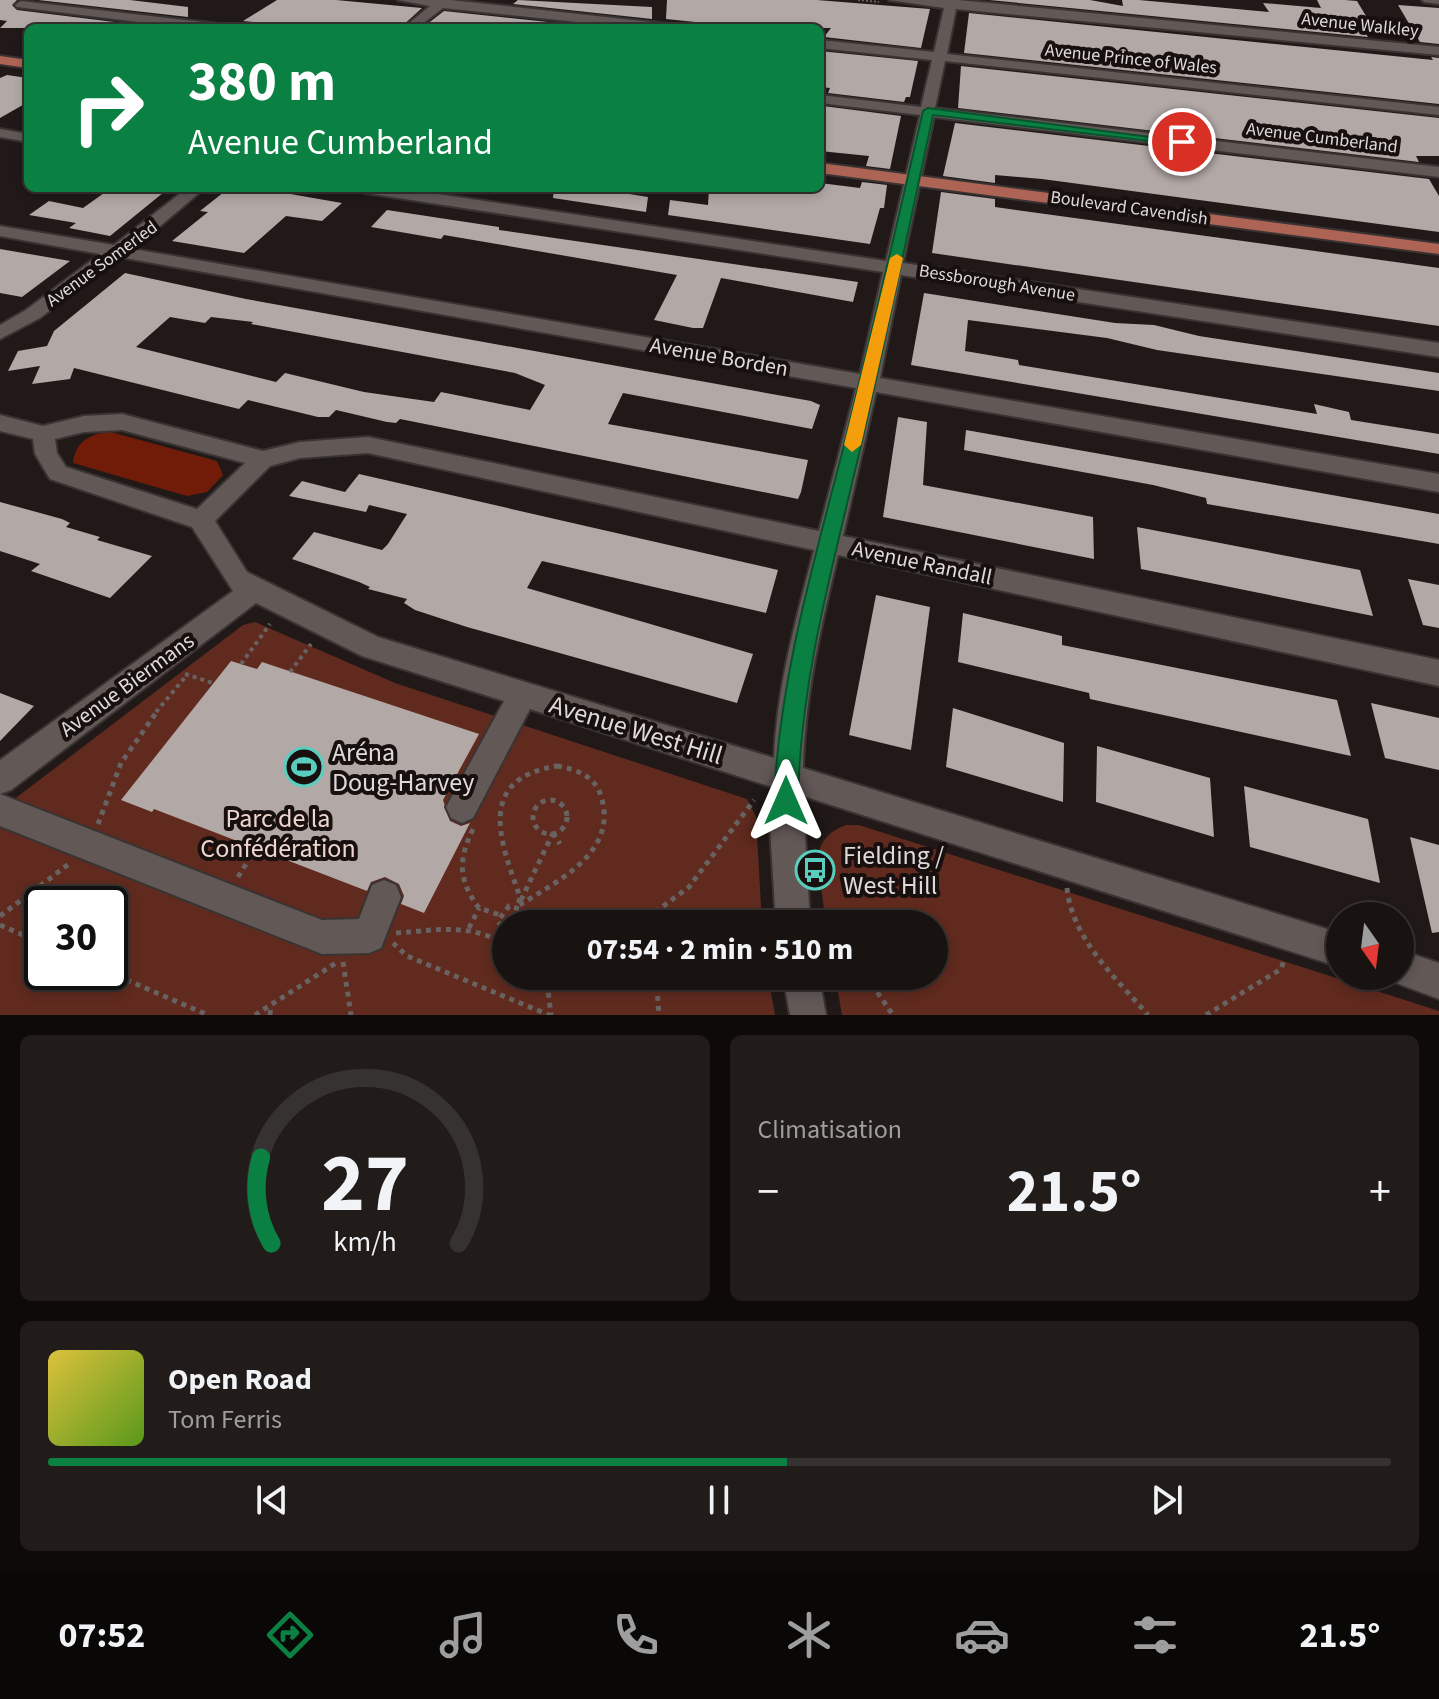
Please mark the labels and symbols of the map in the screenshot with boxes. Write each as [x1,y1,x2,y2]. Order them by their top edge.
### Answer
street label: Avenue Walkley [1300,6,1420,44]
street label: Avenue Prince of Wales [1044,38,1218,80]
pin [1148,108,1216,176]
street label: Avenue Cumberland [1245,116,1399,160]
street label: Boulevard Cavendish [1049,185,1209,231]
street label: Avenue Somerled [41,215,163,313]
street label: Bessborough Avenue [917,258,1077,308]
street label: Avenue Borden [647,329,791,385]
street label: Avenue Randall [849,533,995,593]
street label: Avenue Biermans [53,625,201,745]
street label: Avenue West Hill [545,686,727,774]
place label: Aréna Doug-Harvey [332,734,474,801]
sports icon: Aréna Doug-Harvey [283,746,325,788]
position arrow [744,759,828,843]
park label: Parc de la Confédération [200,800,356,867]
place label: Fielding / West Hill [843,837,944,904]
bus stop icon: Fielding / West Hill [794,849,836,891]
speed limit sign: 30 [24,886,128,990]
north arrow [1326,902,1414,990]

